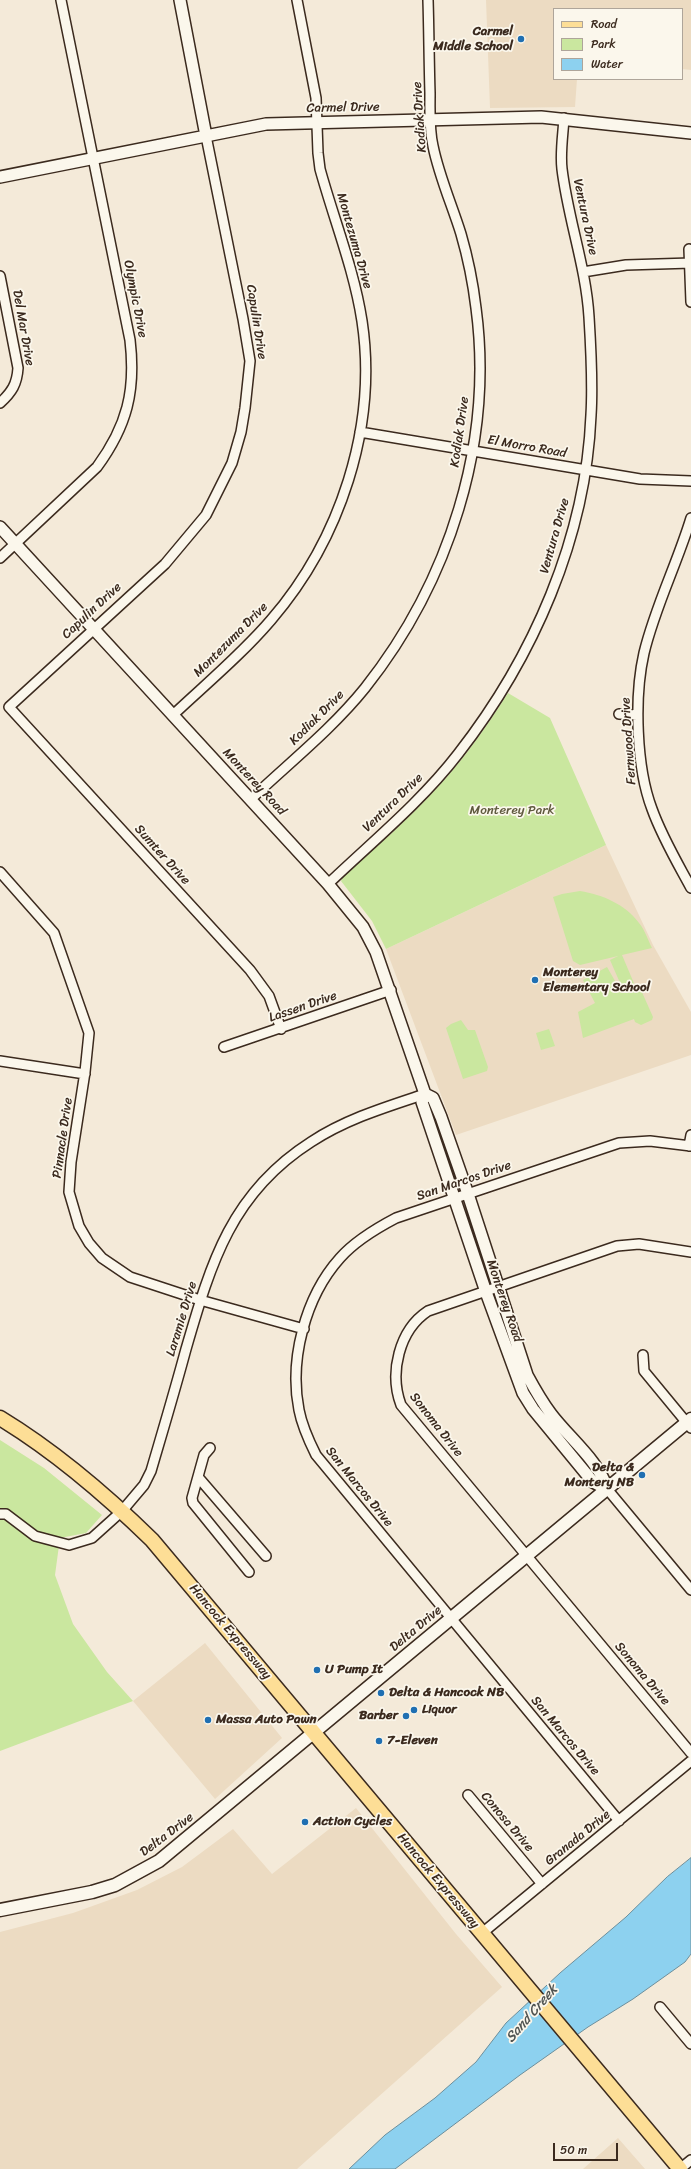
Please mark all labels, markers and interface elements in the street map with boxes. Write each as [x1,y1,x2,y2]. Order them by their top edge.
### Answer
legend [553,8,683,80]
text: Road [591,13,617,35]
place label: Carmel Middle School [433,24,513,55]
text: Park [591,33,616,55]
marker: Carmel Middle School [516,34,526,44]
text: Water [591,53,623,75]
street label: Kodiak Drive [410,81,430,153]
street label: Carmel Drive [306,100,380,116]
street label: Ventura Drive [569,177,601,257]
street label: Montezuma Drive [333,191,375,291]
street label: Olympic Drive [120,259,150,339]
street label: Capulin Drive [242,283,270,361]
street label: Del Mar Drive [9,289,37,367]
street label: Kodiak Drive [447,396,473,468]
street label: El Morro Road [486,432,568,462]
street label: Ventura Drive [537,497,573,575]
street label: Capulin Drive [59,580,125,642]
street label: Montezuma Drive [190,599,272,681]
street label: Kodiak Drive [286,687,348,749]
street label: Fernwood Drive [618,697,640,785]
street label: Monterey Road [219,745,289,819]
street label: Ventura Drive [360,770,426,836]
park label: Monterey Park [470,803,554,819]
street label: Sumter Drive [131,822,193,888]
place label: Monterey Elementary School [543,965,650,996]
marker: Monterey Elementary School [530,975,540,985]
street label: Lassen Drive [267,988,339,1026]
street label: Pinnacle Drive [50,1097,76,1179]
street label: San Marcos Drive [415,1158,513,1204]
street label: Monterey Road [483,1258,525,1344]
street label: Laramie Drive [163,1280,201,1358]
street label: Sonoma Drive [406,1390,466,1460]
street label: San Marcos Drive [322,1444,396,1530]
place label: Delta & Montery NB [565,1460,634,1491]
marker: Delta & Montery NB [637,1470,647,1480]
street label: Hancock Expressway [186,1581,274,1683]
street label: Delta Drive [387,1603,445,1655]
street label: Sonoma Drive [611,1639,673,1709]
place label: U Pump It [325,1662,383,1678]
marker: U Pump It [312,1665,322,1675]
place label: Delta & Hancock NB [389,1685,504,1701]
marker: Delta & Hancock NB [376,1688,386,1698]
street label: San Marcos Drive [527,1693,603,1779]
place label: Liquor [422,1702,457,1718]
marker: Liquor [409,1705,419,1715]
place label: Barber [359,1708,398,1724]
marker: Barber [401,1711,411,1721]
place label: Massa Auto Pawn [216,1712,317,1728]
marker: Massa Auto Pawn [203,1715,213,1725]
place label: 7-Eleven [387,1733,438,1749]
marker: 7-Eleven [374,1736,384,1746]
street label: Conosa Drive [477,1789,537,1855]
street label: Granada Drive [542,1807,614,1869]
street label: Delta Drive [137,1810,197,1860]
place label: Action Cycles [313,1814,392,1830]
marker: Action Cycles [300,1817,310,1827]
street label: Hancock Expressway [394,1830,482,1932]
water label: Sand Creek [502,1982,562,2046]
scale bar [555,2135,620,2161]
text: 50 m [560,2139,587,2161]

